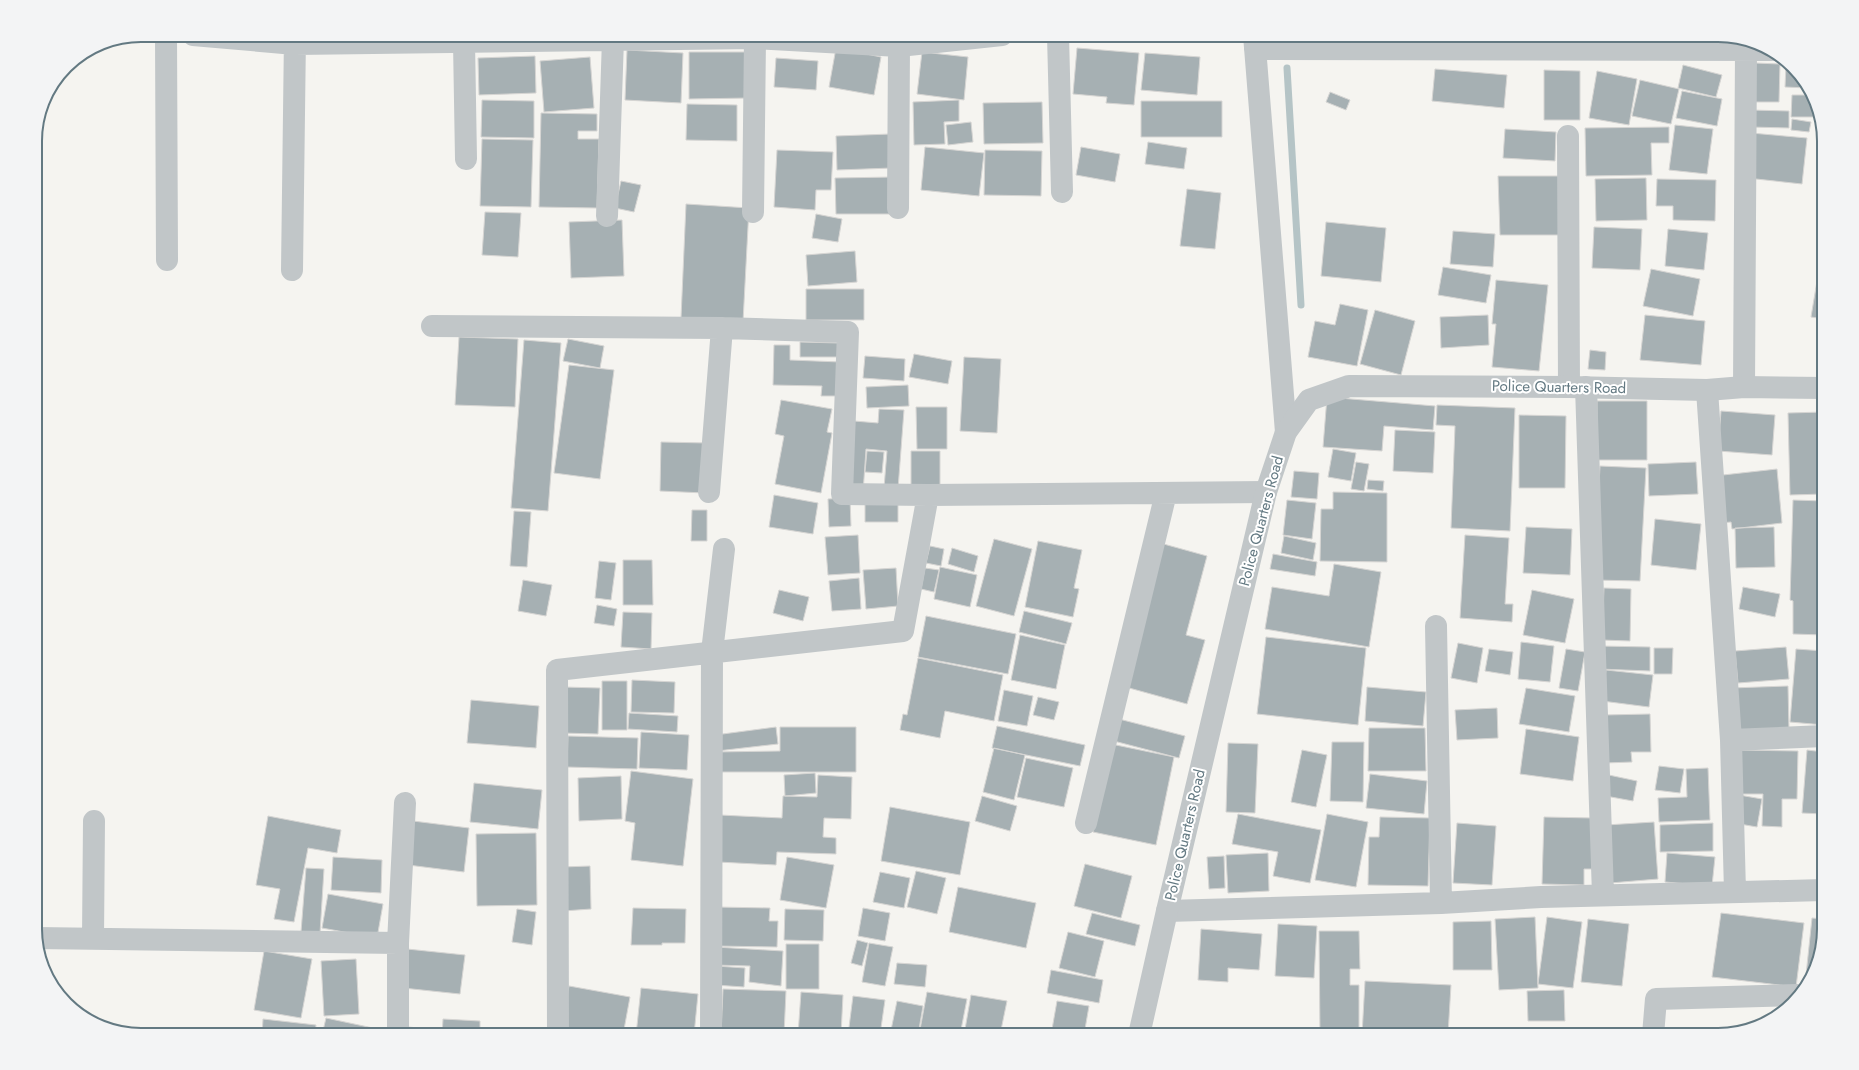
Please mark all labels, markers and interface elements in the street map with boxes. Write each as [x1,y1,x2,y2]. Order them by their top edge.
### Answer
street label: Police Quarters Road [1492,375,1626,399]
street label: Police Quarters Road [1233,453,1289,589]
street label: Police Quarters Road [1159,767,1211,903]

